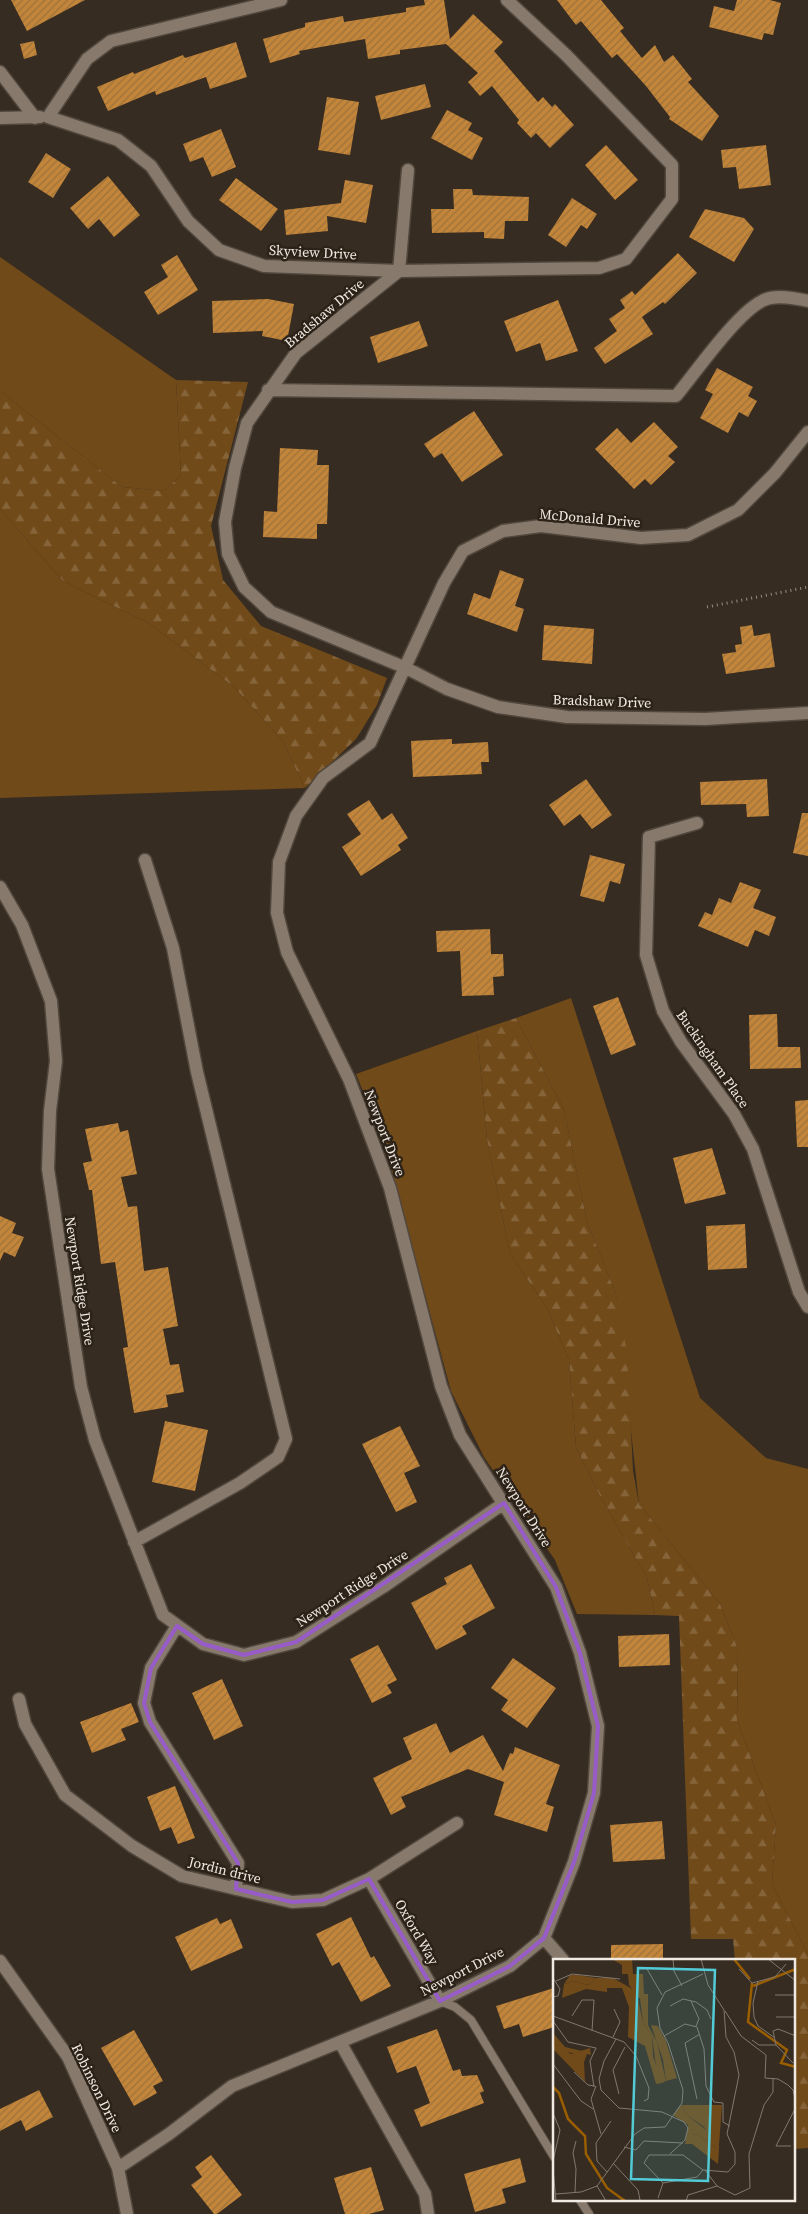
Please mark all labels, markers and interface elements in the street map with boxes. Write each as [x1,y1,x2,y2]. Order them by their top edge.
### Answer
street label: Skyview Drive [269,240,357,264]
street label: Bradshaw Drive [280,274,368,352]
street label: McDonald Drive [539,504,641,532]
street label: Bradshaw Drive [552,689,652,713]
street label: Buckingham Place [672,1006,754,1112]
street label: Newport Drive [359,1087,411,1179]
street label: Newport Ridge Drive [60,1215,100,1347]
street label: Newport Drive [491,1463,557,1551]
street label: Newport Ridge Drive [292,1544,412,1632]
street label: Jordin drive [186,1851,263,1889]
street label: Oxford Way [390,1895,444,1969]
street label: Newport Drive [417,1941,507,2001]
inset map [553,1959,796,2202]
street label: Robinson Drive [67,2040,127,2136]

